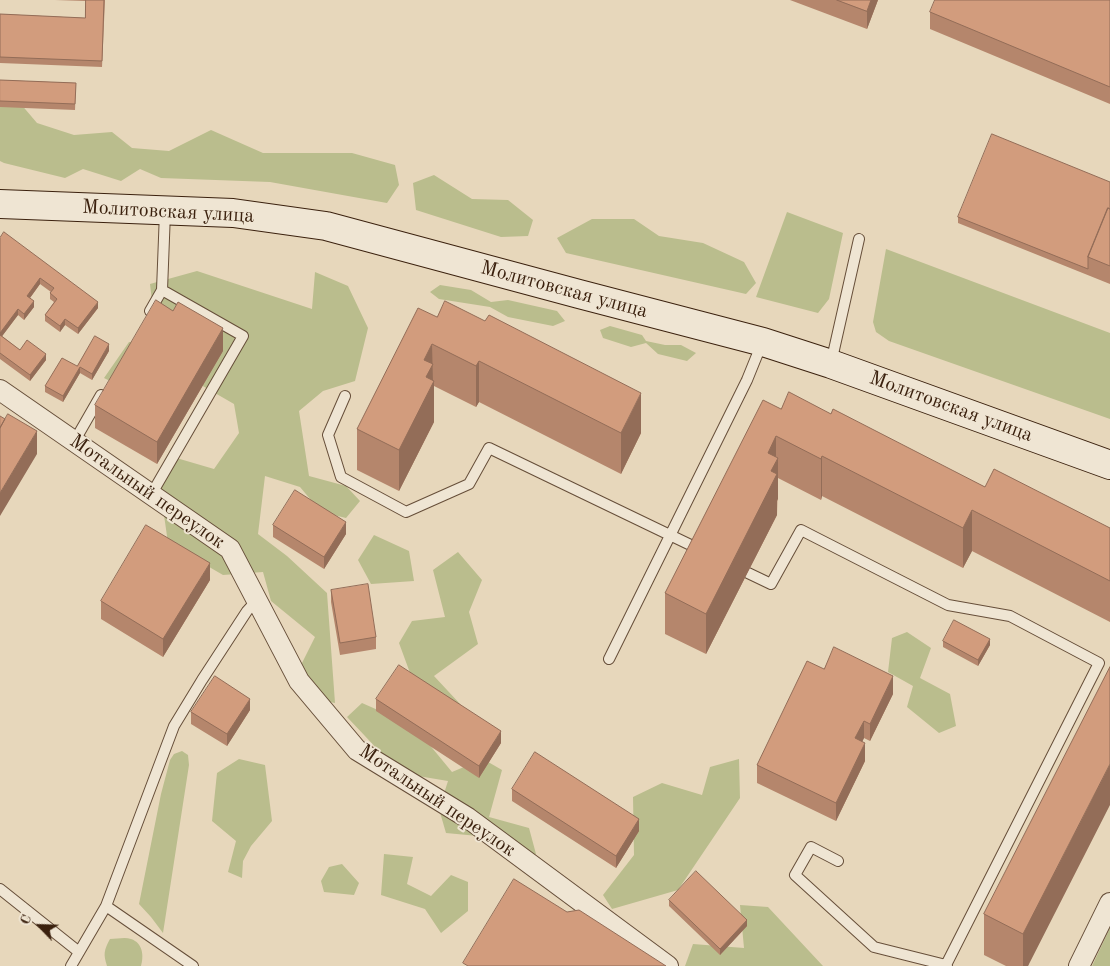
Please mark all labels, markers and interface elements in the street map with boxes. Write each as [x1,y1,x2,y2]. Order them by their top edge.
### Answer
street label: Молитовская улица [81,196,255,228]
street label: Молитовская улица [478,256,650,324]
street label: Молитовская улица [866,366,1036,448]
street label: Мотальный переулок [65,429,229,555]
street label: Мотальный переулок [354,740,520,862]
north arrow [15,901,65,951]
text: С [18,913,35,927]

